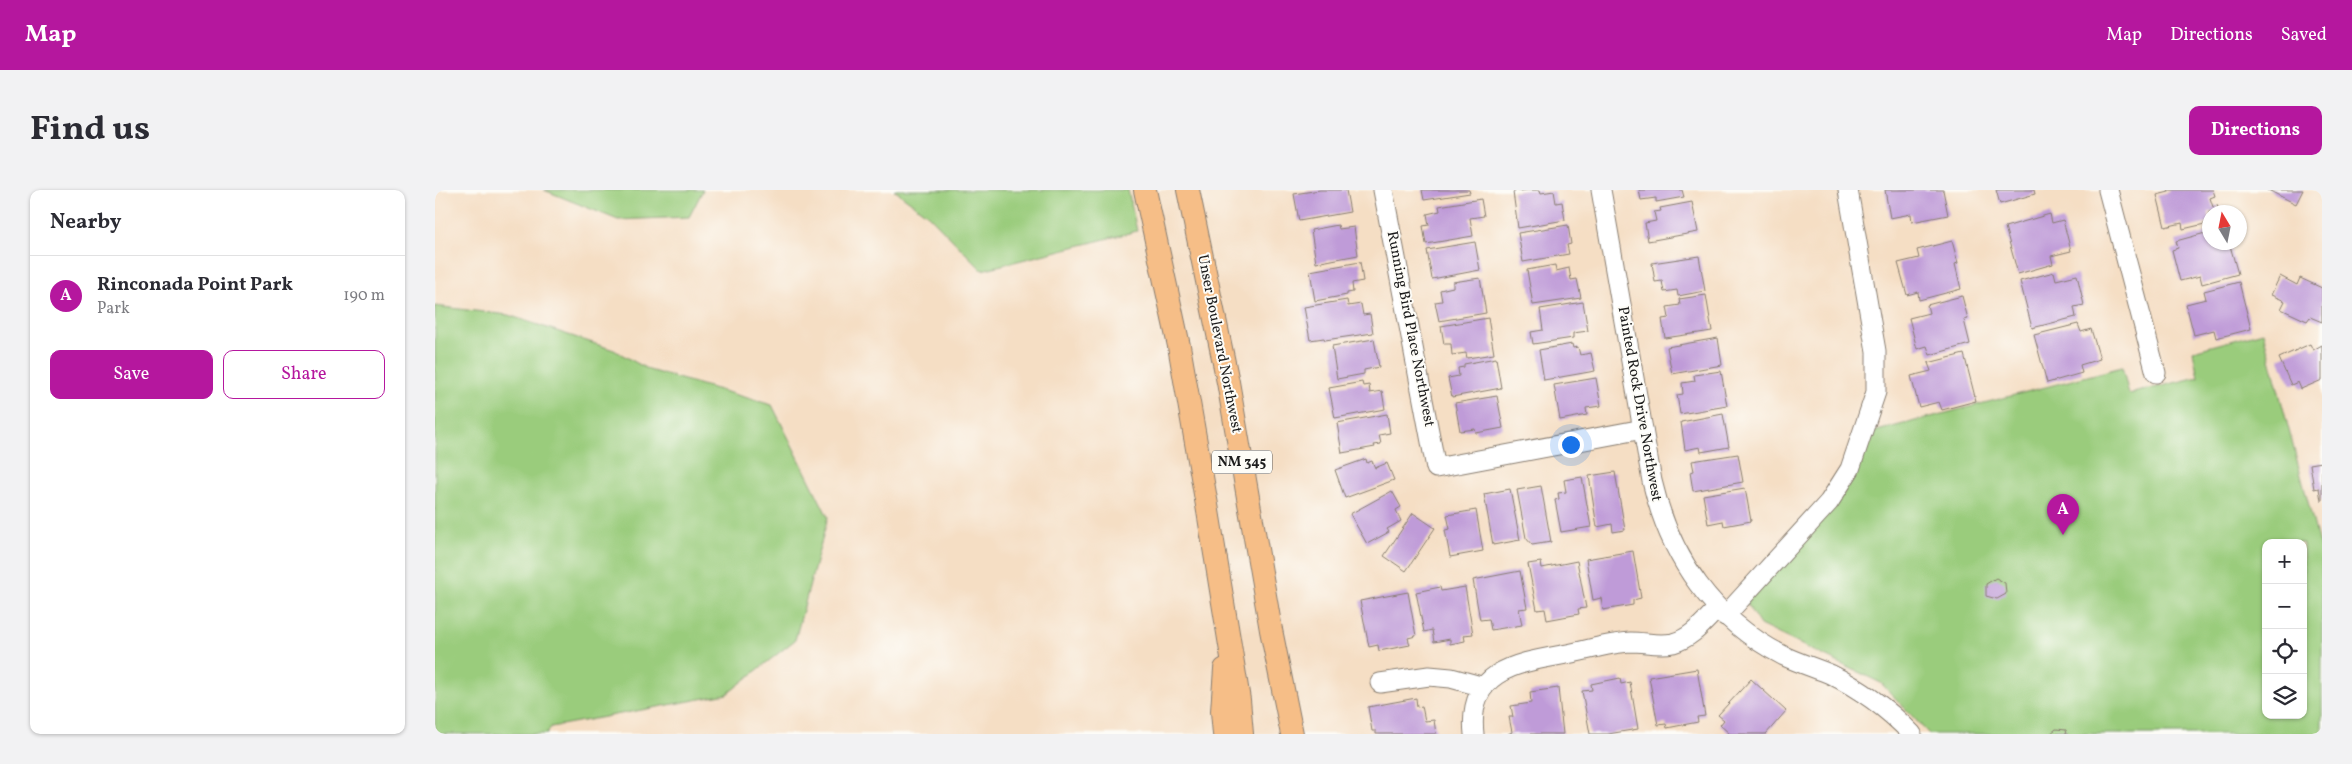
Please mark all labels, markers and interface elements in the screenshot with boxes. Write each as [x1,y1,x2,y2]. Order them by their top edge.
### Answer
text: Map [25,18,76,52]
text: Map [2106,23,2142,48]
text: Directions [2170,23,2253,48]
text: Saved [2281,23,2327,48]
text: Find us [30,106,150,154]
button: Directions [2189,106,2322,155]
north arrow [2202,205,2247,250]
text: Nearby [50,208,121,237]
street label: Running Bird Place Northwest [1381,229,1439,429]
street label: Unser Boulevard Northwest [1191,253,1247,435]
text: Rinconada Point Park [97,272,293,298]
text: A [60,285,72,307]
text: 190 m [343,285,385,307]
text: Park [97,298,130,320]
street label: Painted Rock Drive Northwest [1611,305,1667,503]
button: Save [50,350,213,399]
button: Share [223,350,385,399]
your location [1558,432,1584,458]
road number: NM 345 [1212,450,1272,474]
pin: A [2047,494,2079,535]
map controls [2262,539,2307,719]
button: + [2262,539,2307,584]
button: − [2262,584,2307,629]
button: locate [2262,629,2307,674]
button: layers [2262,674,2307,719]

